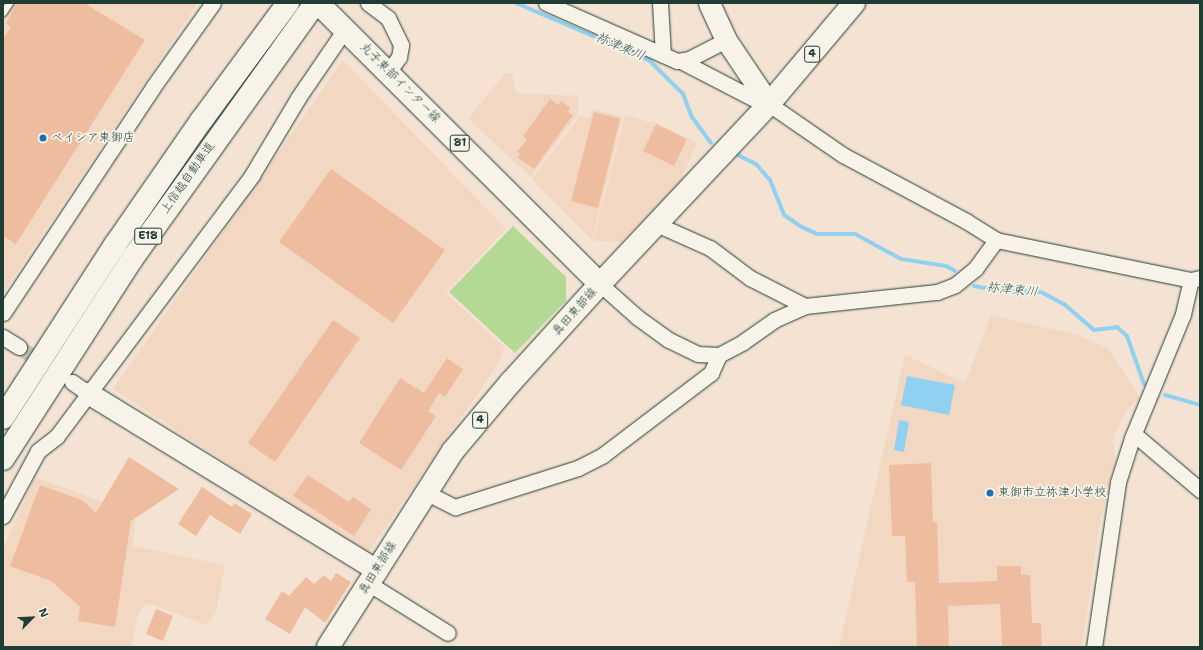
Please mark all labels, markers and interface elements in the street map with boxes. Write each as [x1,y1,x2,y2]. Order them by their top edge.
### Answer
water label: 祢津東川 [593,30,647,64]
street label: 丸子東部インター線 [357,40,443,126]
road number: 4 [804,45,820,63]
place label: ベイシア東御店 [51,131,135,145]
marker: ベイシア東御店 [38,133,48,143]
road number: 81 [449,134,471,152]
street label: 上信越自動車道 [158,139,218,217]
road number: E18 [134,227,162,245]
water label: 祢津東川 [985,280,1039,300]
street label: 真田東部線 [550,285,600,339]
road number: 4 [472,411,488,429]
place label: 東御市立祢津小学校 [998,486,1106,500]
marker: 東御市立祢津小学校 [985,488,995,498]
street label: 真田東部線 [356,539,400,597]
north arrow [12,598,52,638]
text: N [35,606,52,620]

